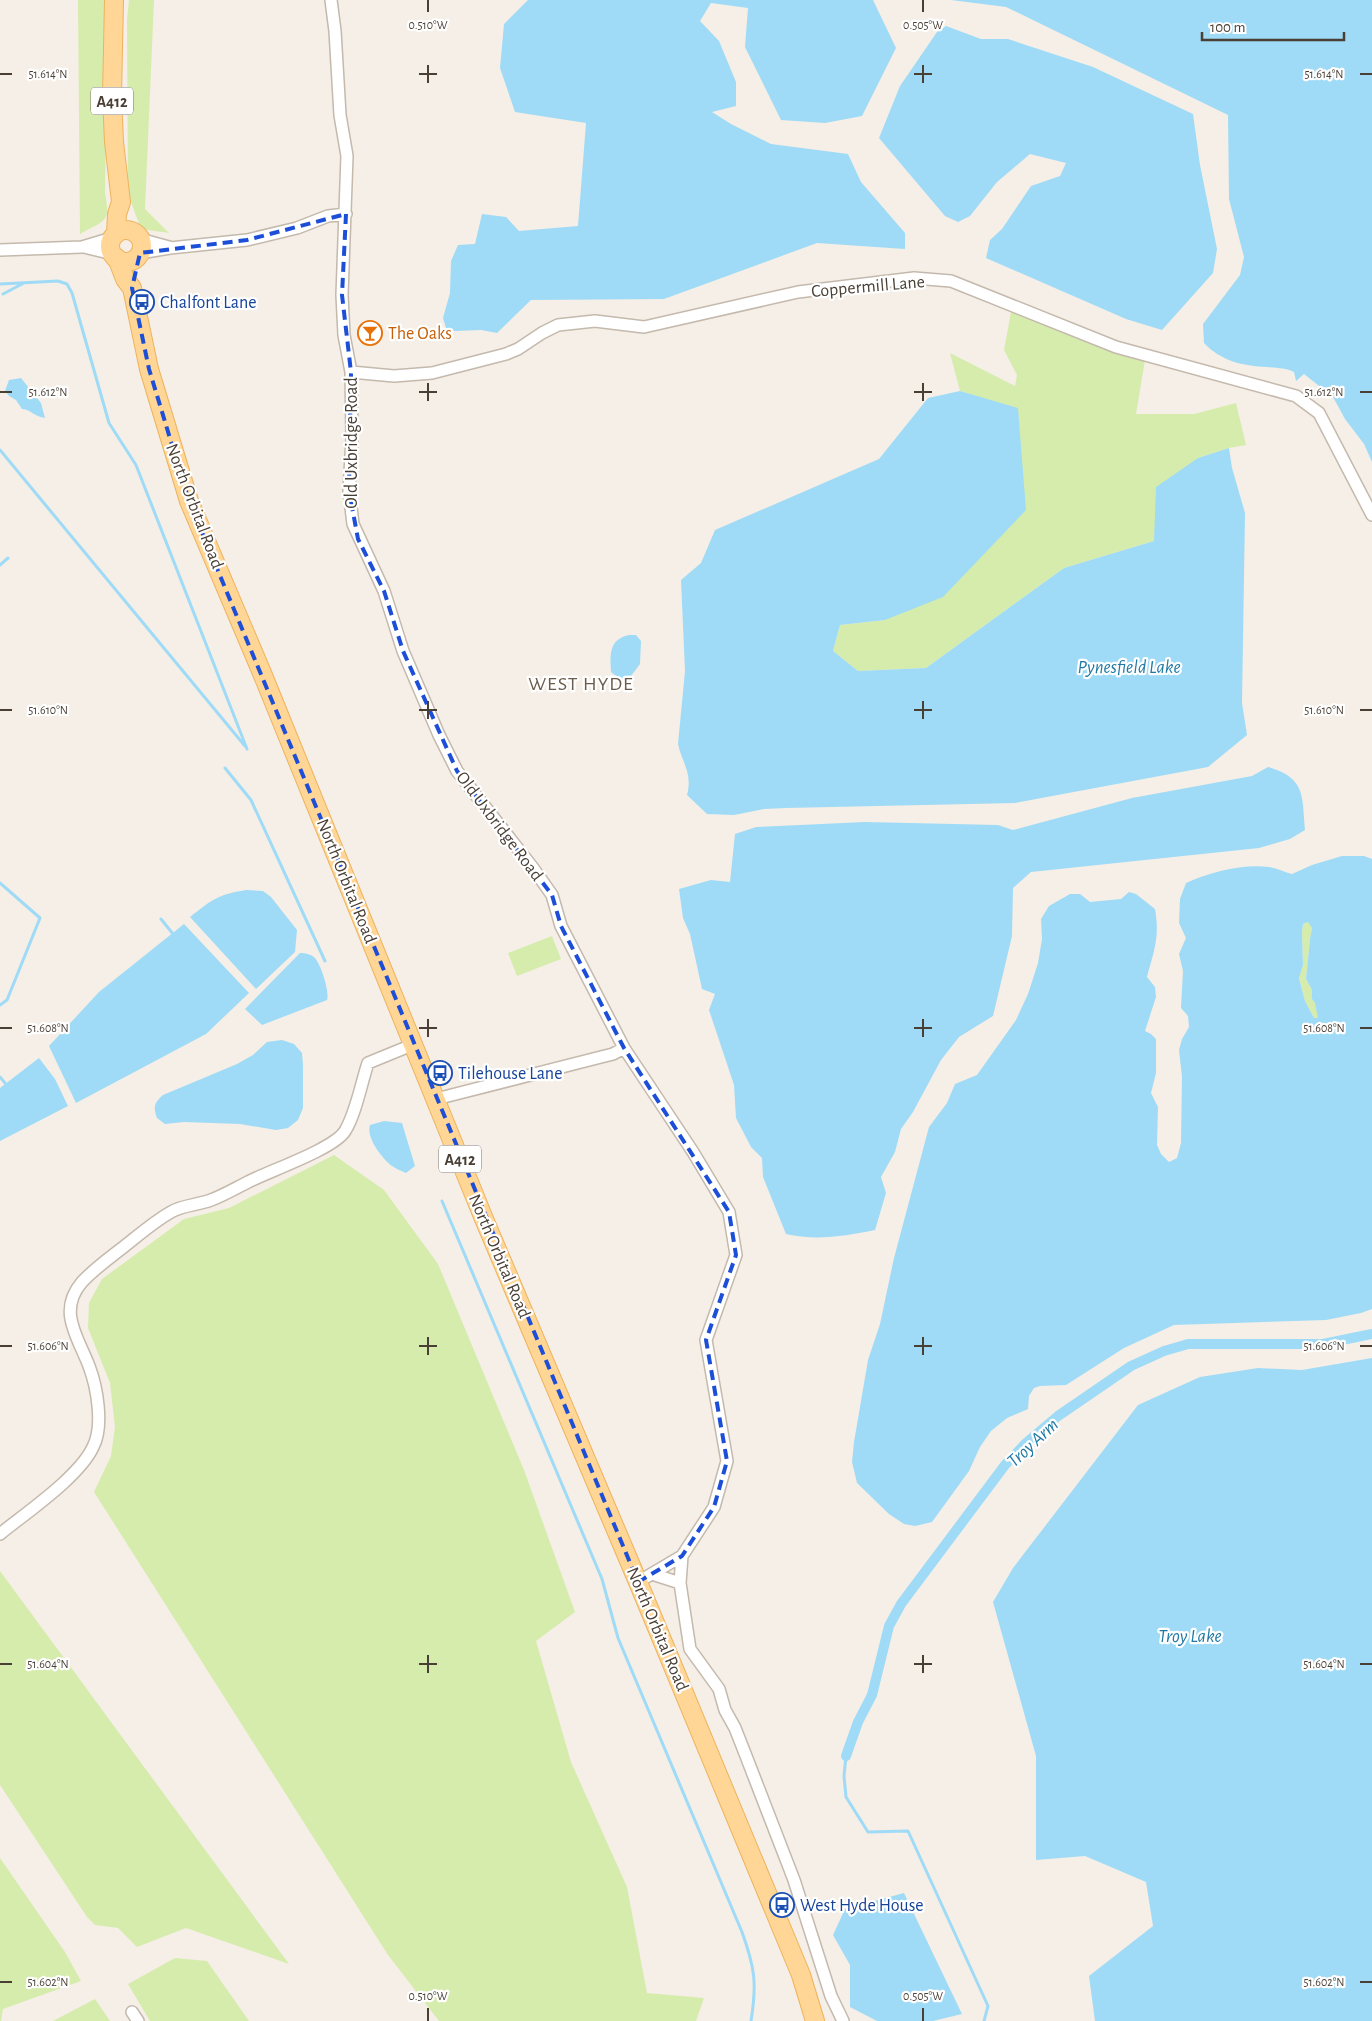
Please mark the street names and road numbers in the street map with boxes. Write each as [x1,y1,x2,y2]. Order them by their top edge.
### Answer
road number: A412 [91,88,133,114]
street label: Coppermill Lane [810,273,926,301]
street label: Old Uxbridge Road [343,377,361,509]
street label: North Orbital Road [162,441,226,571]
street label: Old Uxbridge Road [452,769,546,885]
street label: North Orbital Road [313,817,379,946]
road number: A412 [439,1146,481,1172]
street label: North Orbital Road [465,1192,533,1321]
street label: North Orbital Road [623,1565,691,1694]

